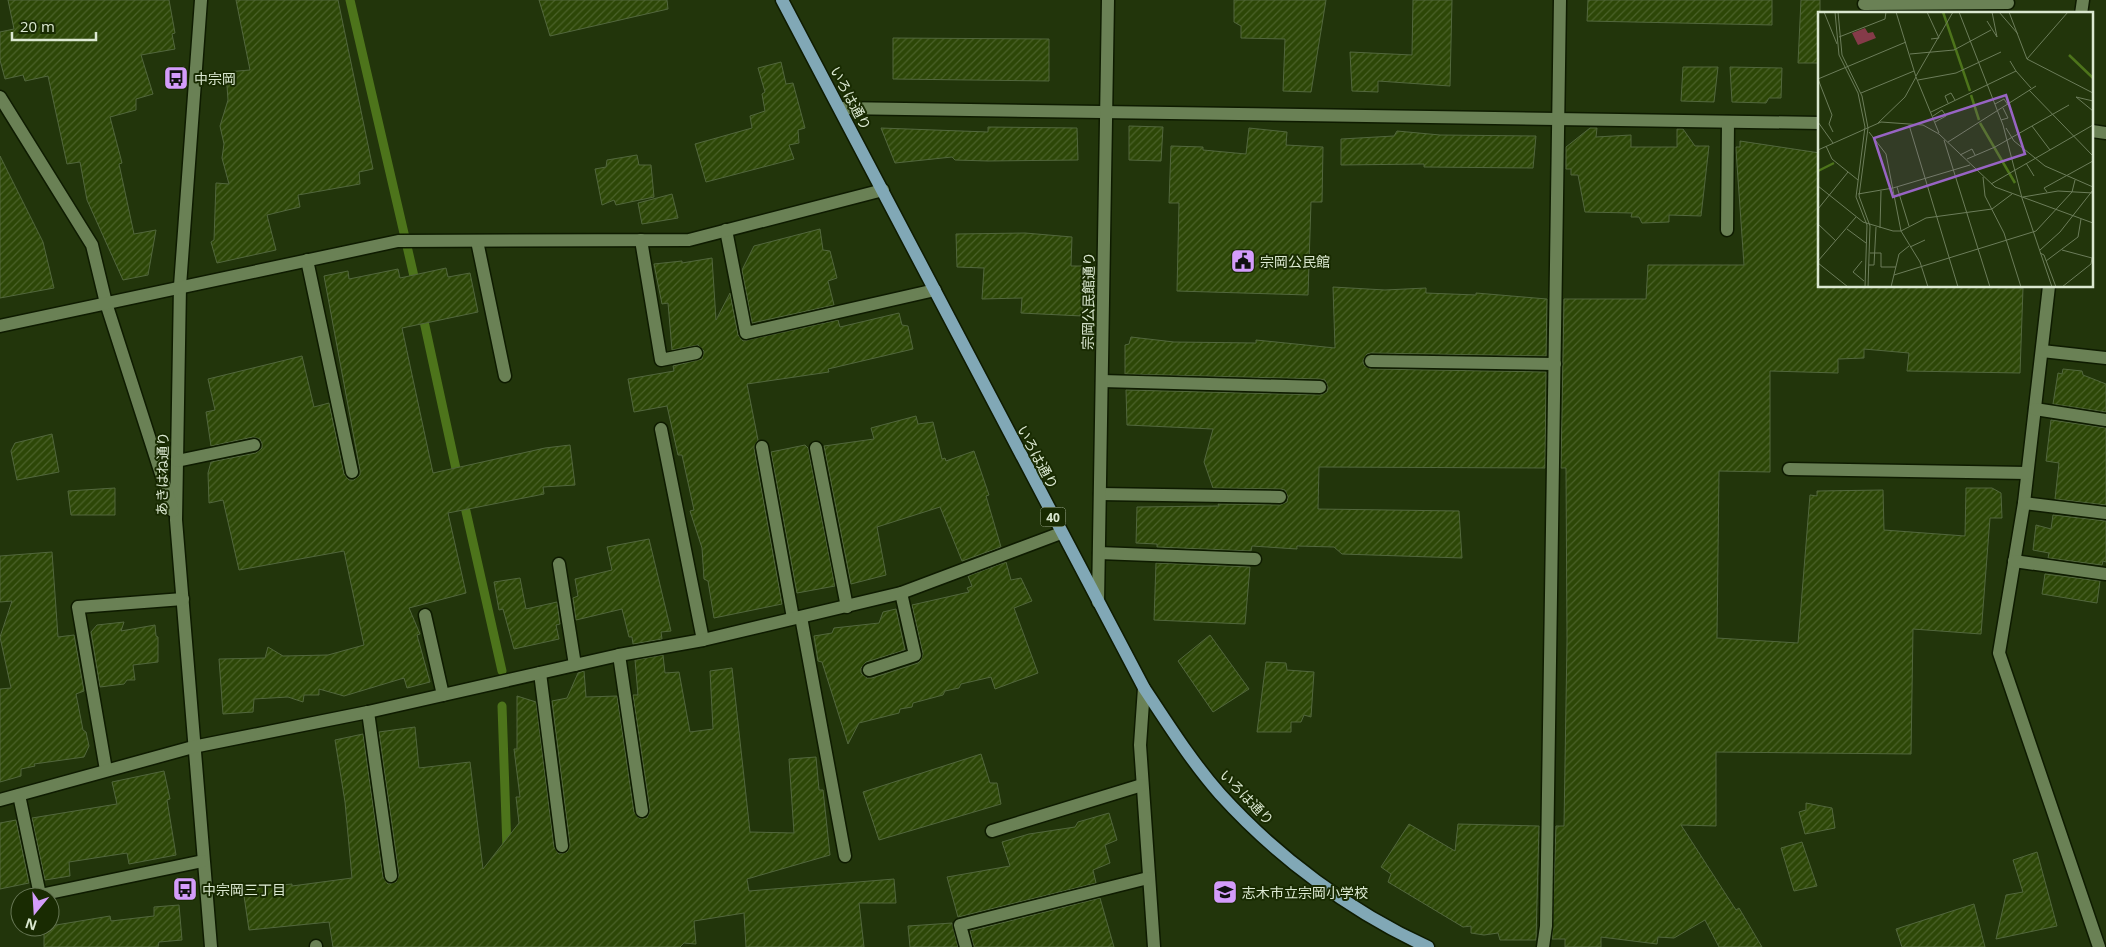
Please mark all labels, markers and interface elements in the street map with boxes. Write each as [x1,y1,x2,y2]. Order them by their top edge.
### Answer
scale bar [12,10,96,42]
inset map [1818,12,2094,288]
text: 20 m [20,16,55,36]
street label: いろは通り [826,63,876,133]
bus stop icon: 中宗岡 [163,65,189,91]
place label: 中宗岡 [194,69,236,88]
public building icon: 宗岡公民館 [1230,248,1256,274]
street label: 宗岡公民館通り [1078,252,1098,350]
place label: 宗岡公民館 [1260,252,1330,271]
street label: いろは通り [1013,422,1063,492]
street label: あきはね通り [152,432,172,516]
road number: 40 [1040,508,1066,526]
street label: いろは通り [1216,765,1278,829]
bus stop icon: 中宗岡三丁目 [172,876,198,902]
school or university icon: 志木市立宗岡小学校 [1212,879,1238,905]
place label: 中宗岡三丁目 [202,880,286,899]
place label: 志木市立宗岡小学校 [1242,883,1368,902]
north arrow [10,887,60,937]
text: N [22,914,39,936]

